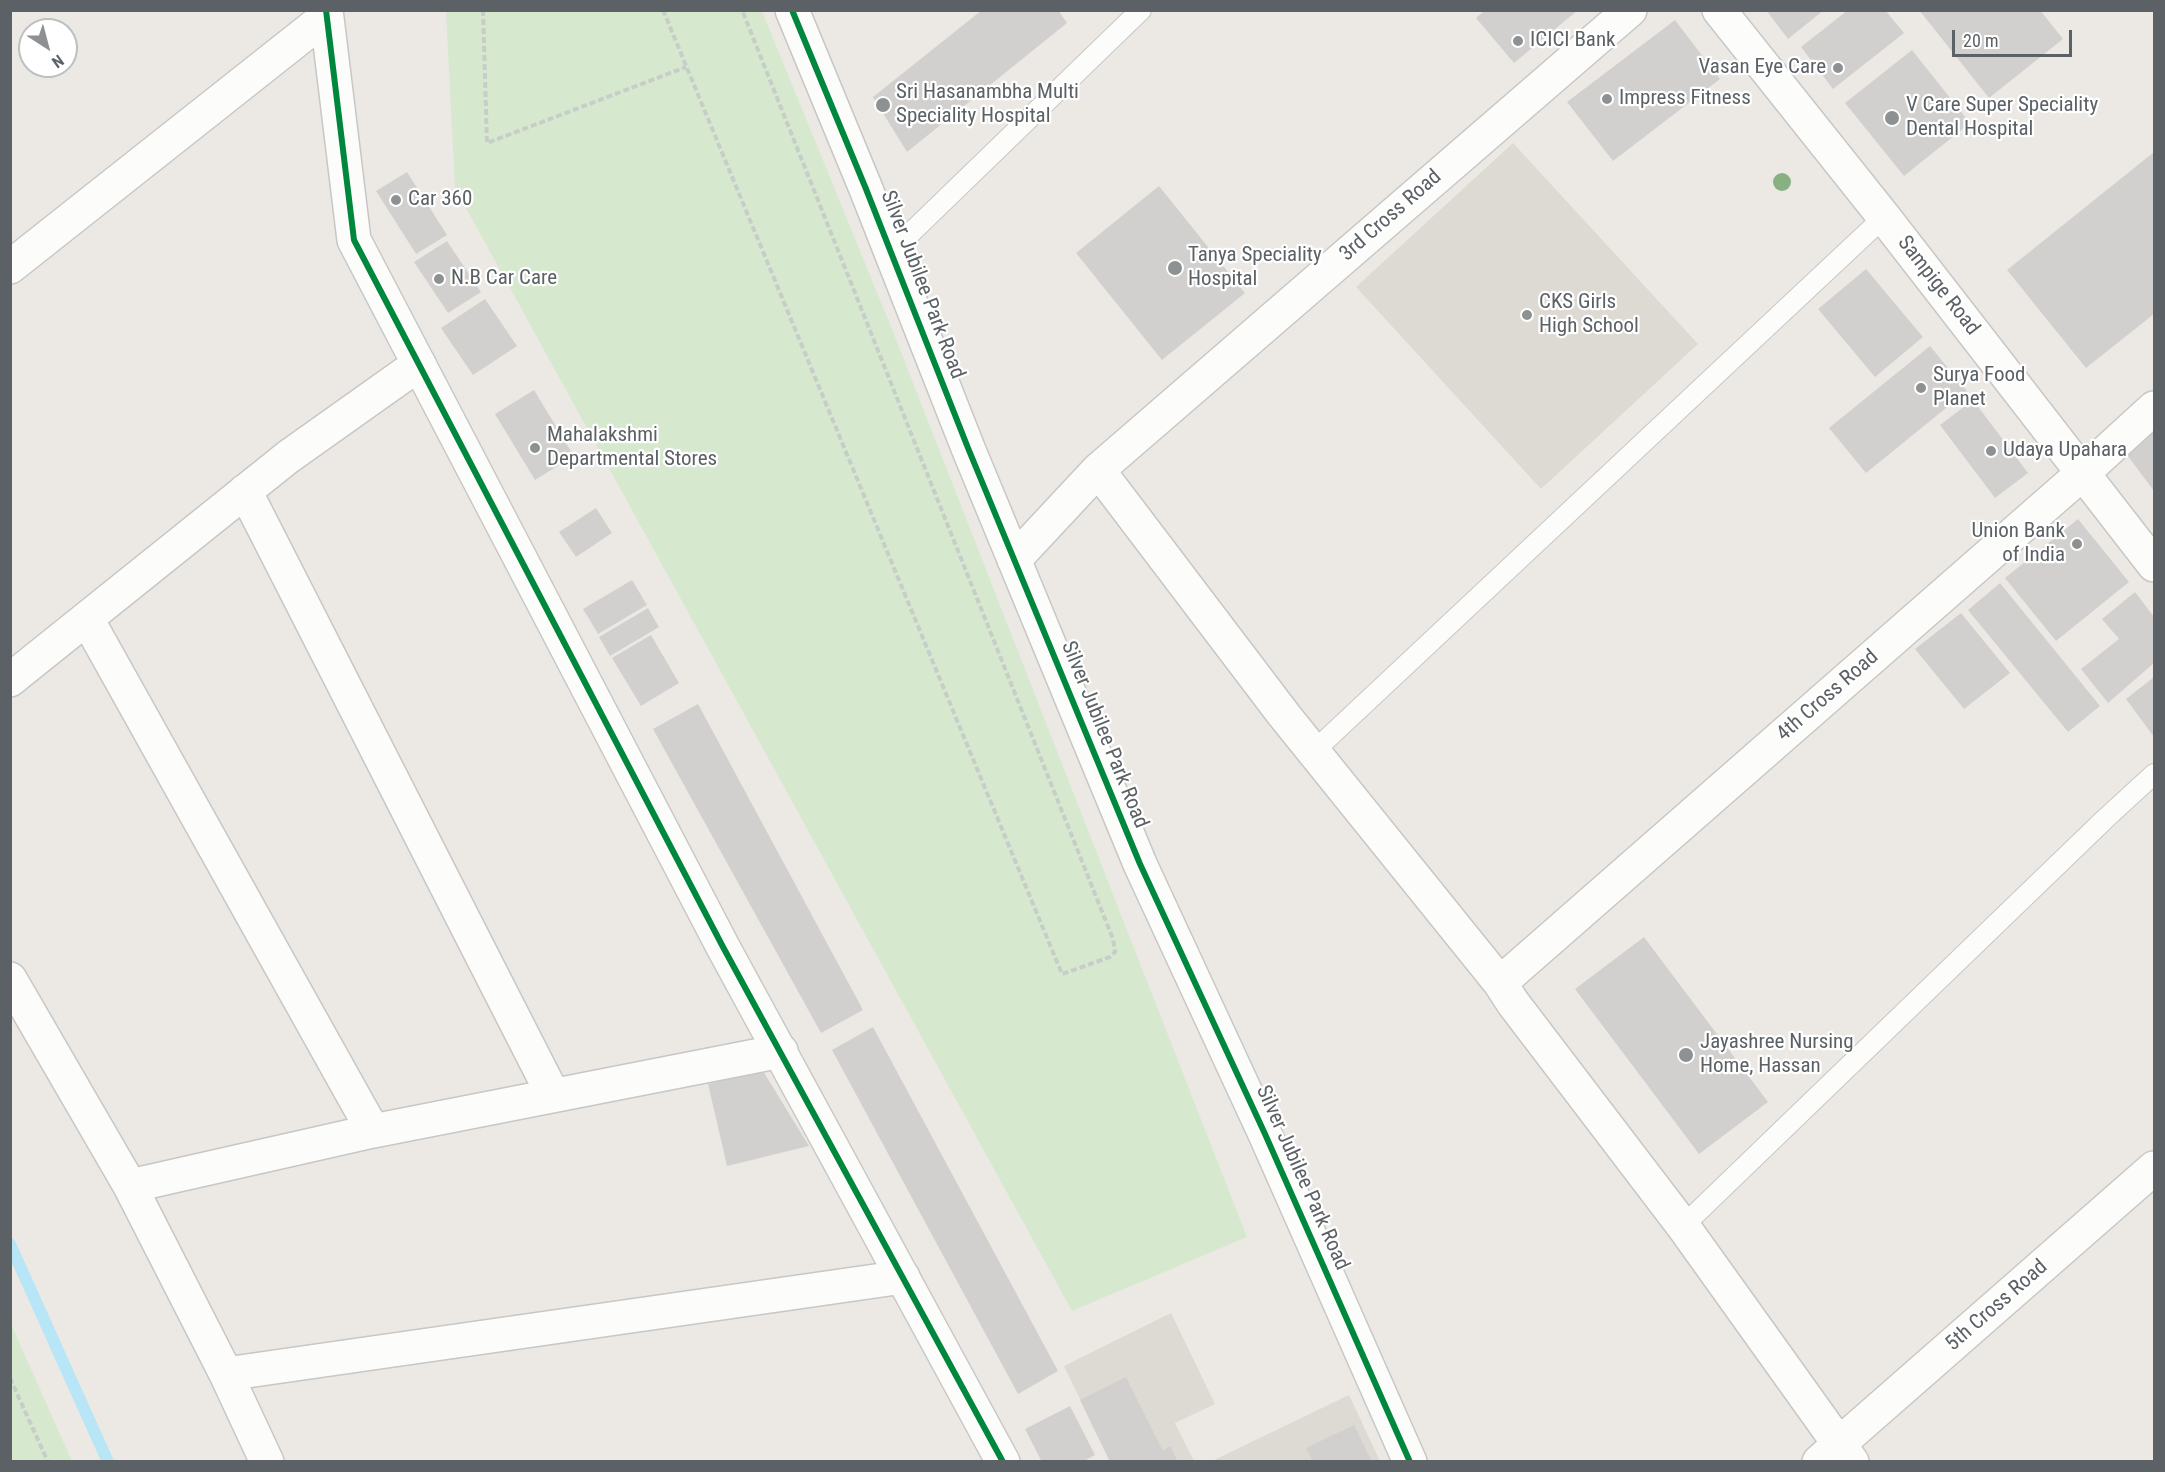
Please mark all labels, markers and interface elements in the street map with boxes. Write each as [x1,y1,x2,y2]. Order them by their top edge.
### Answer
north arrow [18,18,78,78]
scale bar [1955,18,2075,56]
place label: ICICI Bank [1530,28,1616,54]
text: 20 m [1963,30,1998,51]
marker: ICICI Bank [1511,34,1525,48]
text: N [48,51,67,72]
place label: Vasan Eye Care [1699,55,1826,81]
marker: Vasan Eye Care [1831,61,1845,75]
place label: Sri Hasanambha Multi Speciality Hospital [896,80,1079,130]
place label: Impress Fitness [1619,86,1751,112]
marker: Impress Fitness [1600,92,1614,106]
place label: V Care Super Speciality Dental Hospital [1906,93,2098,143]
marker: Sri Hasanambha Multi Speciality Hospital [874,96,892,114]
marker: V Care Super Speciality Dental Hospital [1883,109,1901,127]
street label: 3rd Cross Road [1335,165,1447,267]
place label: Car 360 [408,187,472,213]
street label: Silver Jubilee Park Road [874,187,970,383]
marker: Car 360 [389,193,403,207]
street label: Sampige Road [1891,231,1985,341]
place label: Tanya Speciality Hospital [1188,243,1322,293]
marker: Tanya Speciality Hospital [1166,259,1184,277]
place label: N.B Car Care [451,266,557,292]
marker: N.B Car Care [432,272,446,286]
place label: CKS Girls High School [1539,290,1639,340]
marker: CKS Girls High School [1520,308,1534,322]
place label: Surya Food Planet [1933,363,2025,413]
marker: Surya Food Planet [1914,381,1928,395]
place label: Mahalakshmi Departmental Stores [547,423,717,473]
place label: Udaya Upahara [2003,438,2127,464]
marker: Mahalakshmi Departmental Stores [528,441,542,455]
marker: Udaya Upahara [1984,444,1998,458]
place label: Union Bank of India [1972,519,2065,569]
marker: Union Bank of India [2070,537,2084,551]
street label: Silver Jubilee Park Road [1055,638,1153,832]
street label: 4th Cross Road [1772,645,1884,747]
place label: Jayashree Nursing Home, Hassan [1700,1030,1854,1080]
marker: Jayashree Nursing Home, Hassan [1677,1046,1695,1064]
street label: Silver Jubilee Park Road [1250,1082,1354,1274]
street label: 5th Cross Road [1941,1255,2053,1357]

